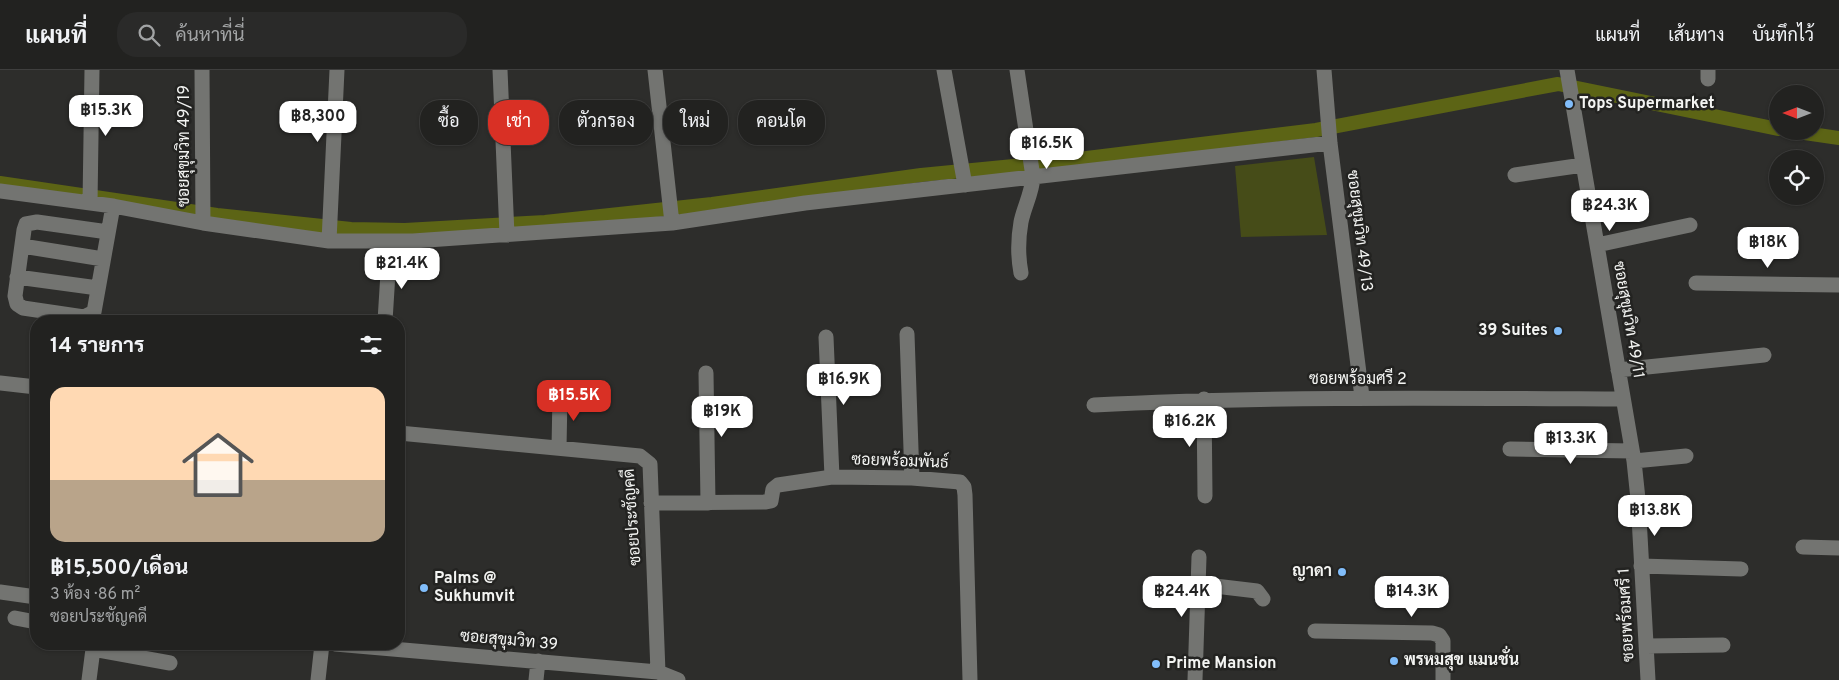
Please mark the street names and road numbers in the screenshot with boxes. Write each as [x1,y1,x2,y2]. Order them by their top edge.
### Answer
street label: ซอยสุขุมวิท 49/19 [174,85,195,207]
street label: ซอยสุขุมวิท 49/13 [1342,169,1377,293]
street label: ซอยสุขุมวิท 49/11 [1608,260,1649,380]
street label: ซอยพร้อมศรี 2 [1309,367,1407,390]
street label: ซอยพร้อมพันธ์ [851,446,949,474]
street label: ซอยประชัญคดี [617,468,646,566]
street label: ซอยพร้อมศรี 1 [1612,568,1639,663]
street label: ซอยสุขุมวิท 39 [459,626,559,655]

